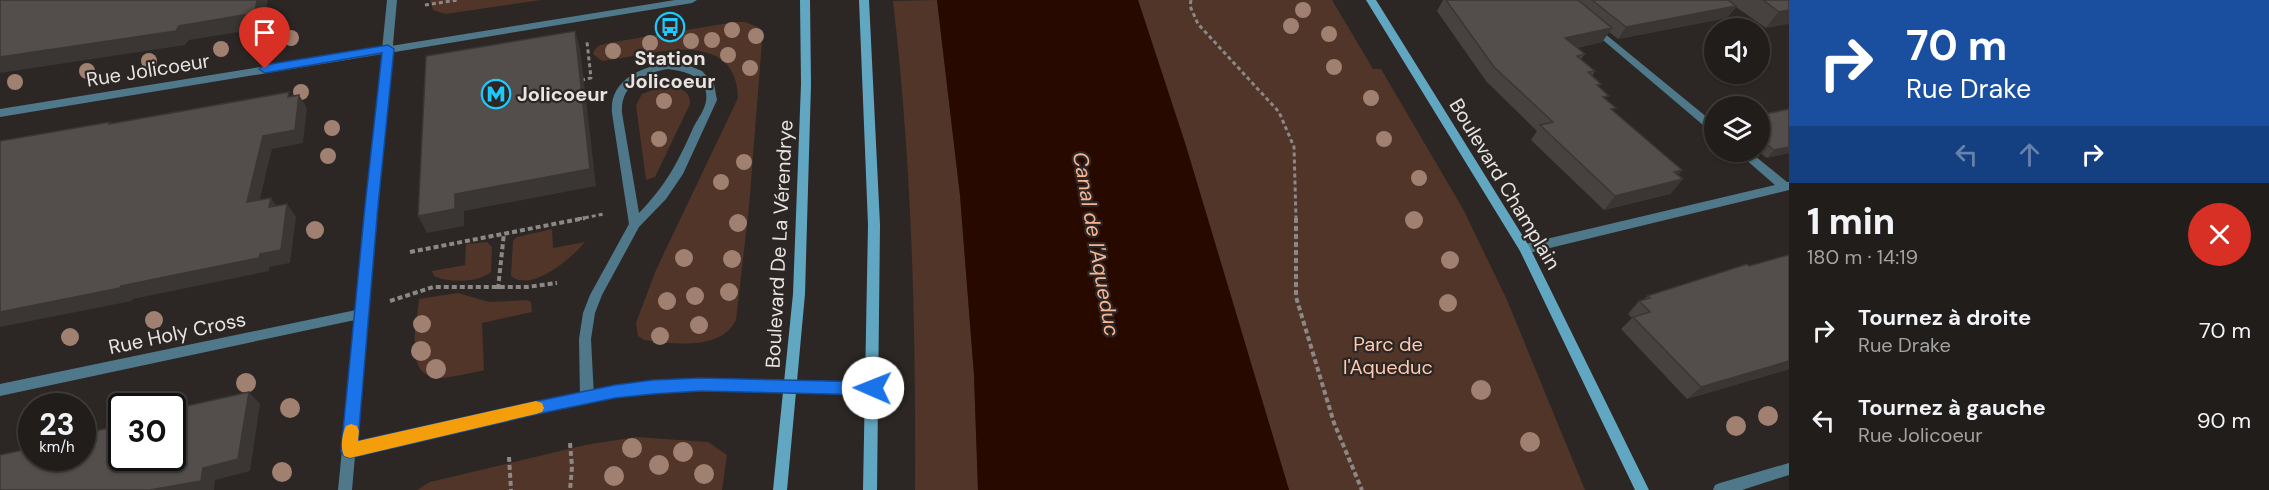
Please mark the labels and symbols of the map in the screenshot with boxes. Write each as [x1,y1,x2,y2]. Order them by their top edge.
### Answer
pin [239,7,290,69]
bus stop icon: Station Jolicoeur [654,11,686,43]
place label: Station Jolicoeur [625,45,715,94]
street label: Rue Jolicoeur [84,47,212,93]
metro station icon: Jolicoeur [480,78,512,110]
place label: Jolicoeur [517,81,608,107]
street label: Boulevard Champlain [1444,94,1566,274]
street label: Boulevard De La Vérendrye [760,119,798,369]
water label: Canal de l'Aqueduc [1066,149,1126,339]
street label: Rue Holy Cross [106,306,248,360]
park label: Parc de l'Aqueduc [1343,331,1433,380]
position arrow [841,356,905,420]
speed limit sign: 30 [108,393,186,471]

